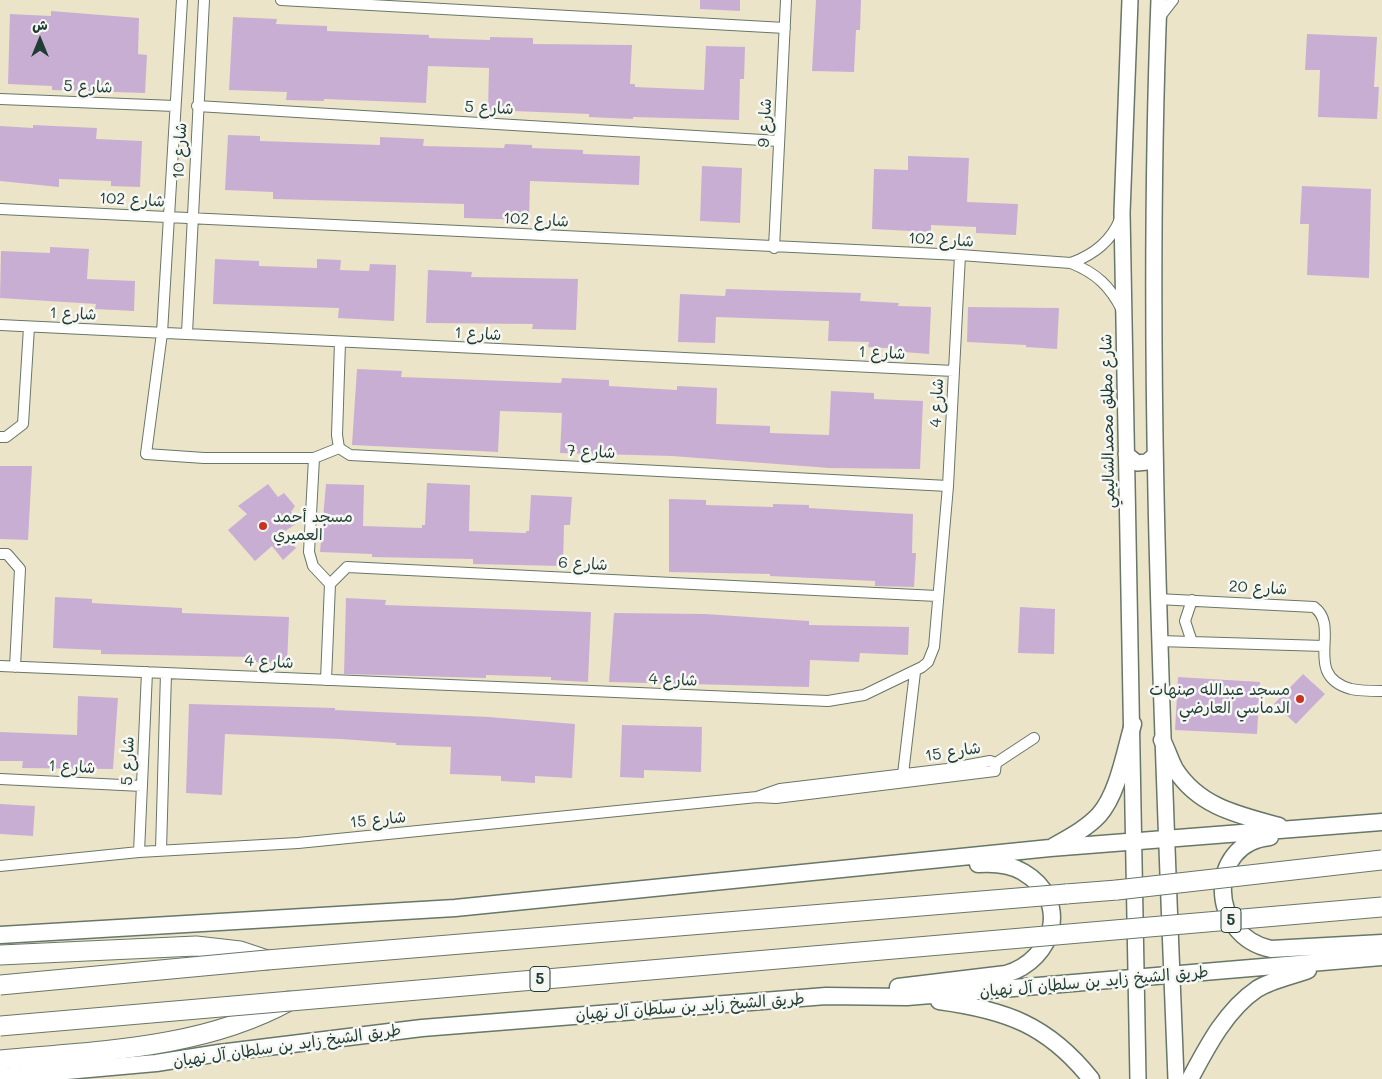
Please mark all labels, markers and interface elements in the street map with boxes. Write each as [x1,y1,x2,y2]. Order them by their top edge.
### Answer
north arrow [15,15,65,65]
text: ش [32,15,48,34]
street label: شارع 5 [63,77,113,97]
street label: شارع 5 [464,97,514,119]
street label: شارع 9 [754,98,776,148]
street label: شارع 10 [169,122,191,180]
street label: شارع 102 [99,189,165,211]
street label: شارع 102 [503,209,569,231]
street label: شارع 102 [908,229,974,251]
street label: شارع 1 [49,304,97,324]
street label: شارع 1 [454,323,502,345]
street label: شارع مطلق محمدالشاليمي [1097,333,1119,509]
street label: شارع 1 [858,342,906,364]
street label: شارع 4 [926,378,948,428]
street label: شارع 7 [566,441,616,463]
place label: مسجد أحمد العميري [273,507,353,545]
marker: مسجد أحمد العميري [257,520,269,532]
street label: شارع 6 [558,553,608,575]
street label: شارع 20 [1228,577,1288,599]
street label: شارع 4 [244,651,294,673]
street label: شارع 4 [648,670,698,690]
place label: مسجد عبدالله صنهات الدماسي العارضي [1149,680,1290,718]
marker: مسجد عبدالله صنهات الدماسي العارضي [1294,693,1306,705]
street label: شارع 5 [118,736,138,786]
street label: شارع 15 [924,738,982,766]
street label: شارع 1 [48,756,96,778]
street label: شارع 15 [349,808,407,832]
road number: 5 [1221,908,1241,932]
street label: طريق الشيخ زايد بن سلطان آل نهيان [979,962,1209,1002]
road number: 5 [530,966,550,992]
street label: طريق الشيخ زايد بن سلطان آل نهيان [575,989,805,1025]
street label: طريق الشيخ زايد بن سلطان آل نهيان [172,1020,402,1072]

